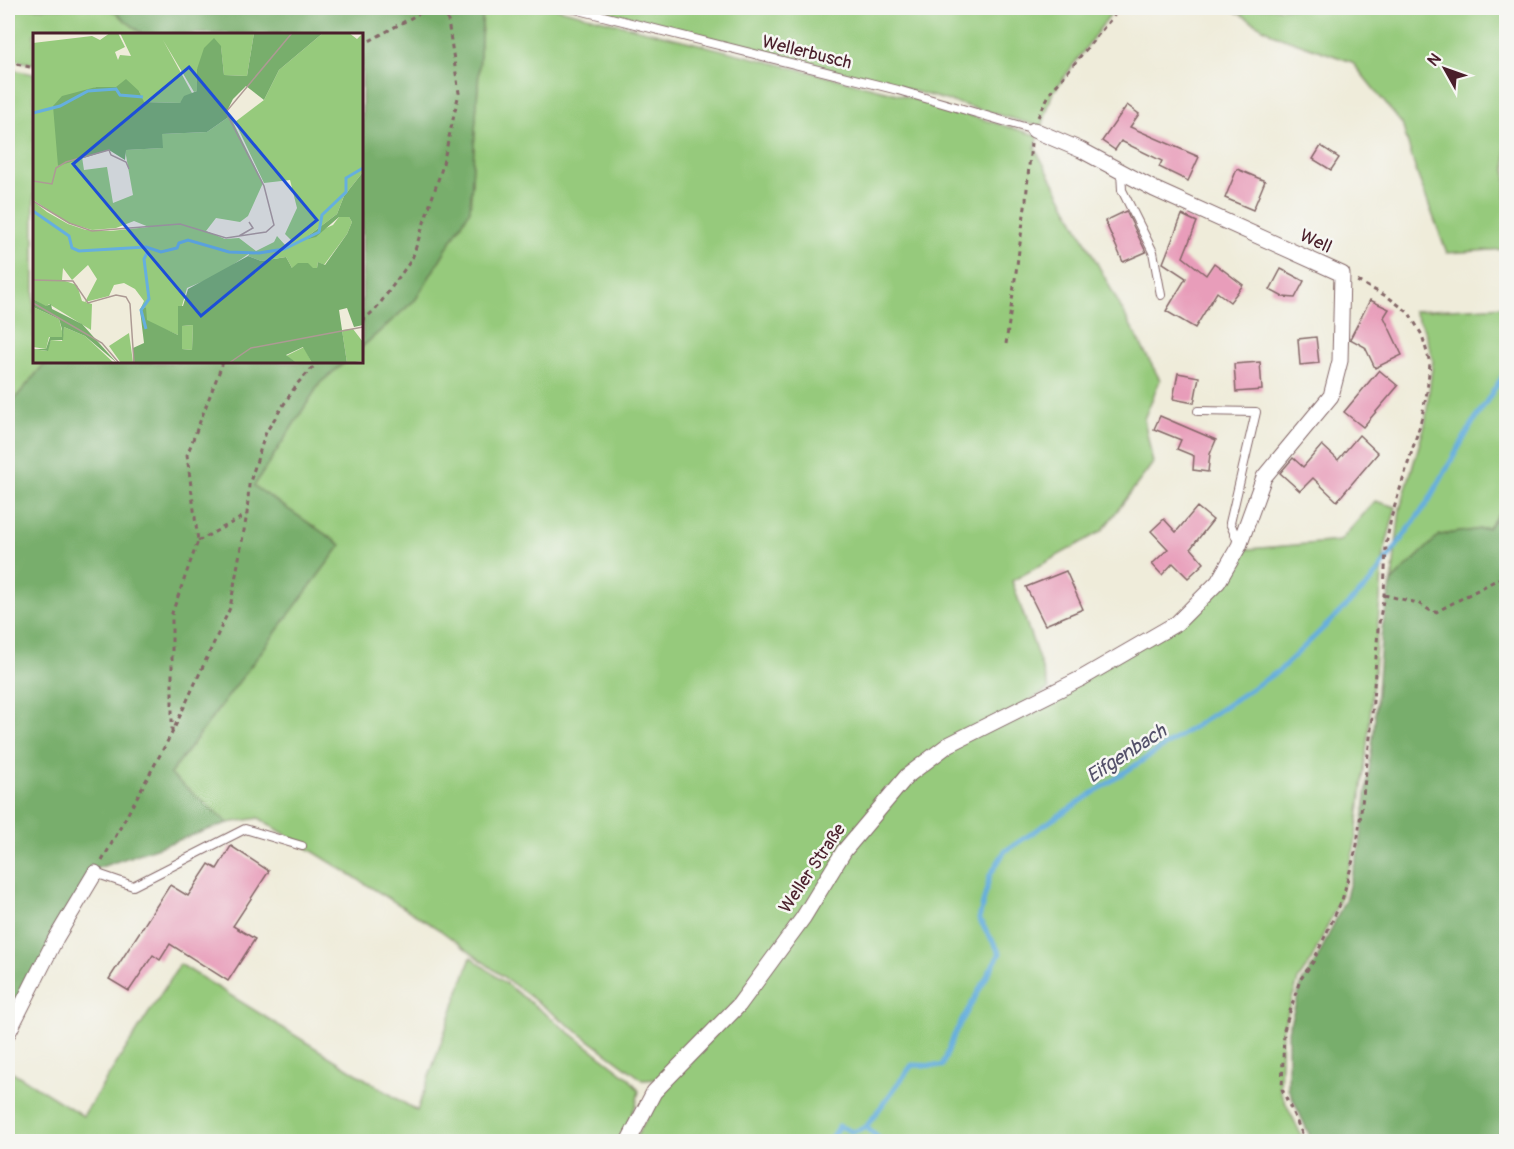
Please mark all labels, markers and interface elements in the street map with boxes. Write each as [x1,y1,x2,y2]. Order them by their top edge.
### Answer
street label: Wellerbusch [760,30,854,75]
inset map [33,33,363,363]
north arrow [1415,39,1475,99]
text: N [1423,49,1446,71]
street label: Well [1296,224,1336,259]
water label: Eifgenbach [1082,717,1172,788]
street label: Weller Straße [774,819,851,918]

